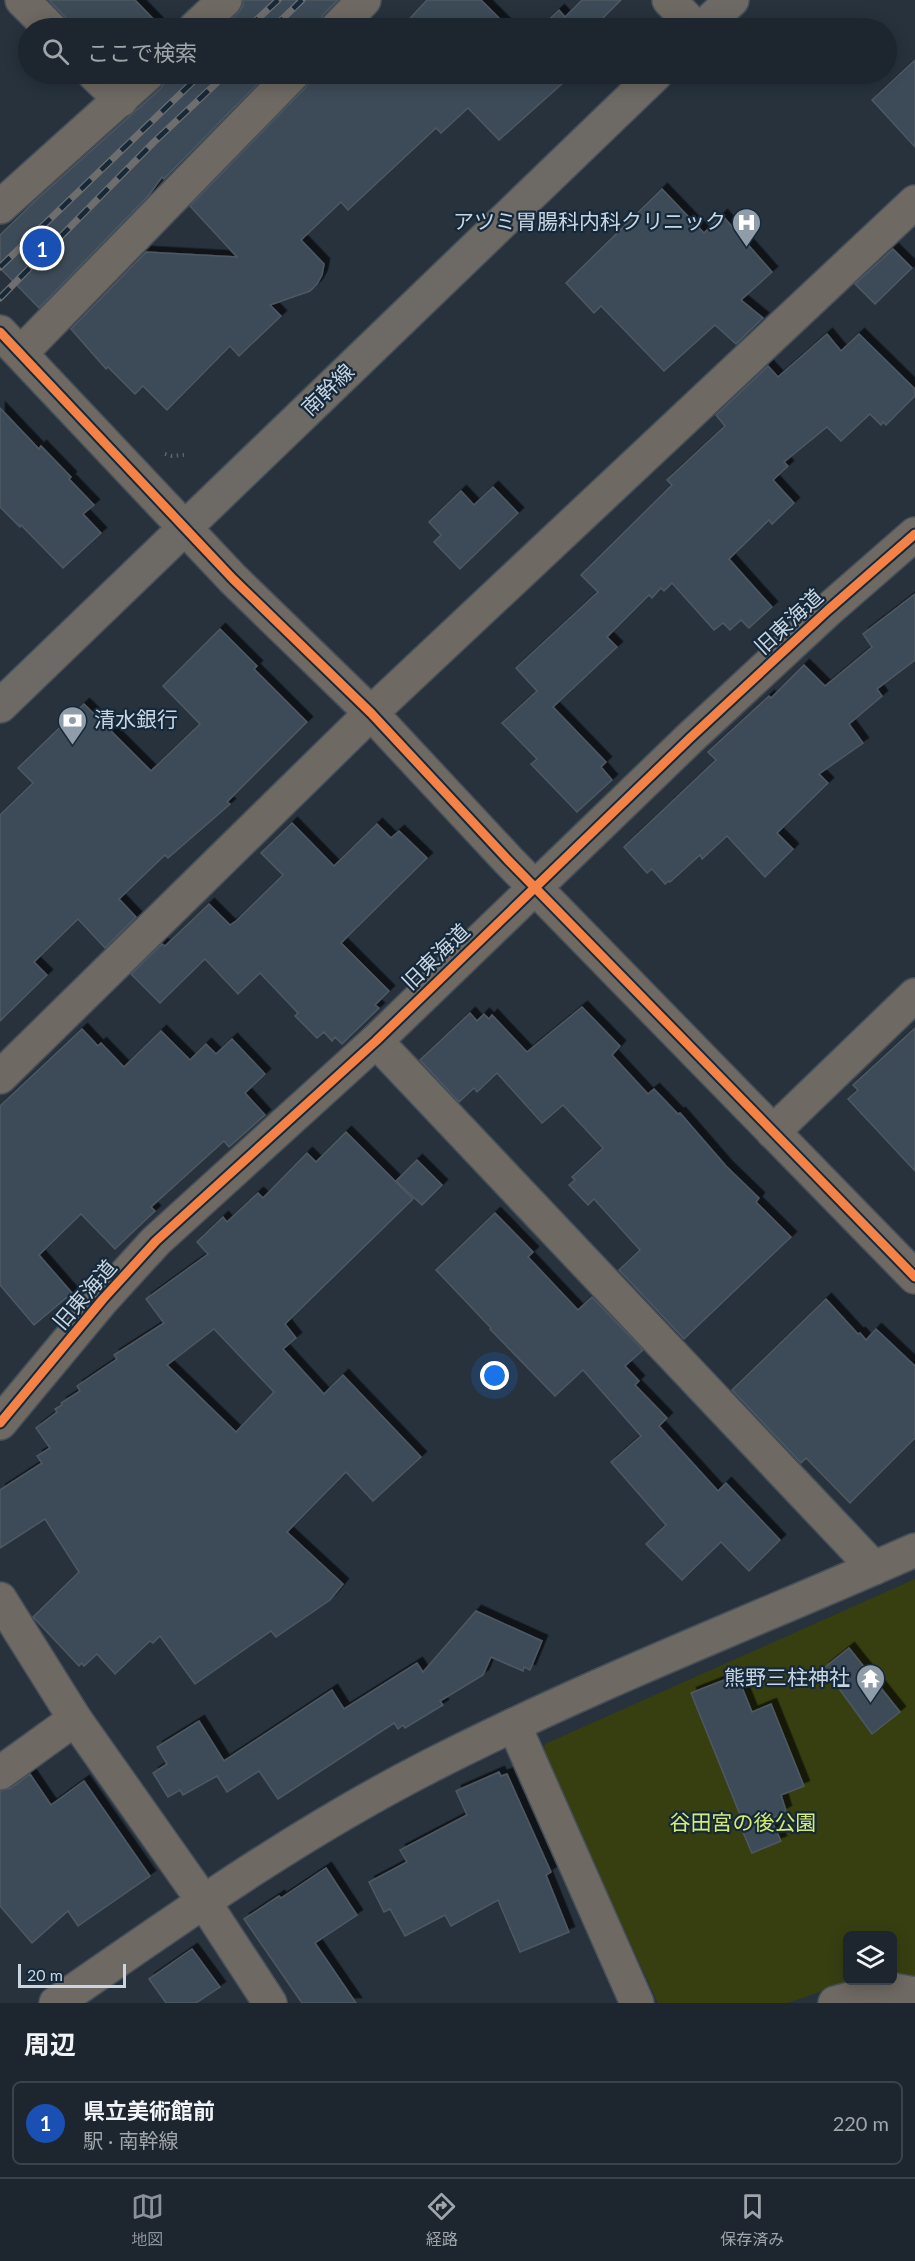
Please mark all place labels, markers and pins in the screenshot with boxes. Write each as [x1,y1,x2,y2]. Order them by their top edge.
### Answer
hospital icon: アツミ胃腸科内科クリニック [731,206,763,248]
place label: アツミ胃腸科内科クリニック [453,208,726,233]
pin: 1 [22,226,62,270]
bank icon: 清水銀行 [57,704,89,746]
place label: 清水銀行 [94,706,178,731]
temple icon: 熊野三柱神社 [855,1662,887,1704]
place label: 熊野三柱神社 [724,1664,850,1689]

